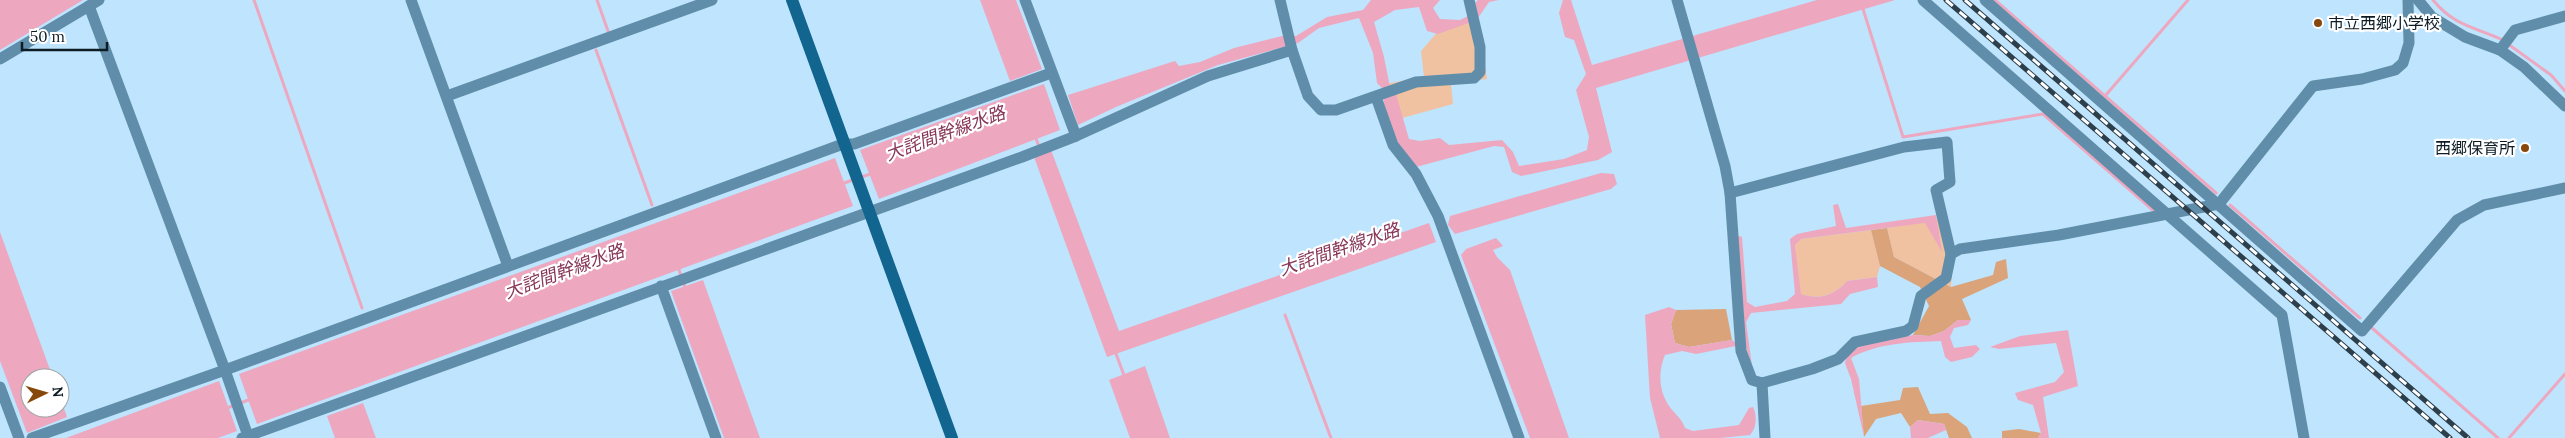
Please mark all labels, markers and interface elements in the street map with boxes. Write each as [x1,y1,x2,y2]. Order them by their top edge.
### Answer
place label: 市立西郷小学校 [2328,13,2440,33]
marker: 市立西郷小学校 [2312,17,2324,29]
scale bar [22,20,108,52]
text: 50 m [30,27,65,46]
water label: 大詫間幹線水路 [882,100,1010,165]
place label: 西郷保育所 [2435,138,2515,158]
marker: 西郷保育所 [2519,142,2531,154]
water label: 大詫間幹線水路 [1276,217,1404,280]
water label: 大詫間幹線水路 [501,238,629,303]
north arrow [20,368,70,418]
text: N [49,386,67,398]

